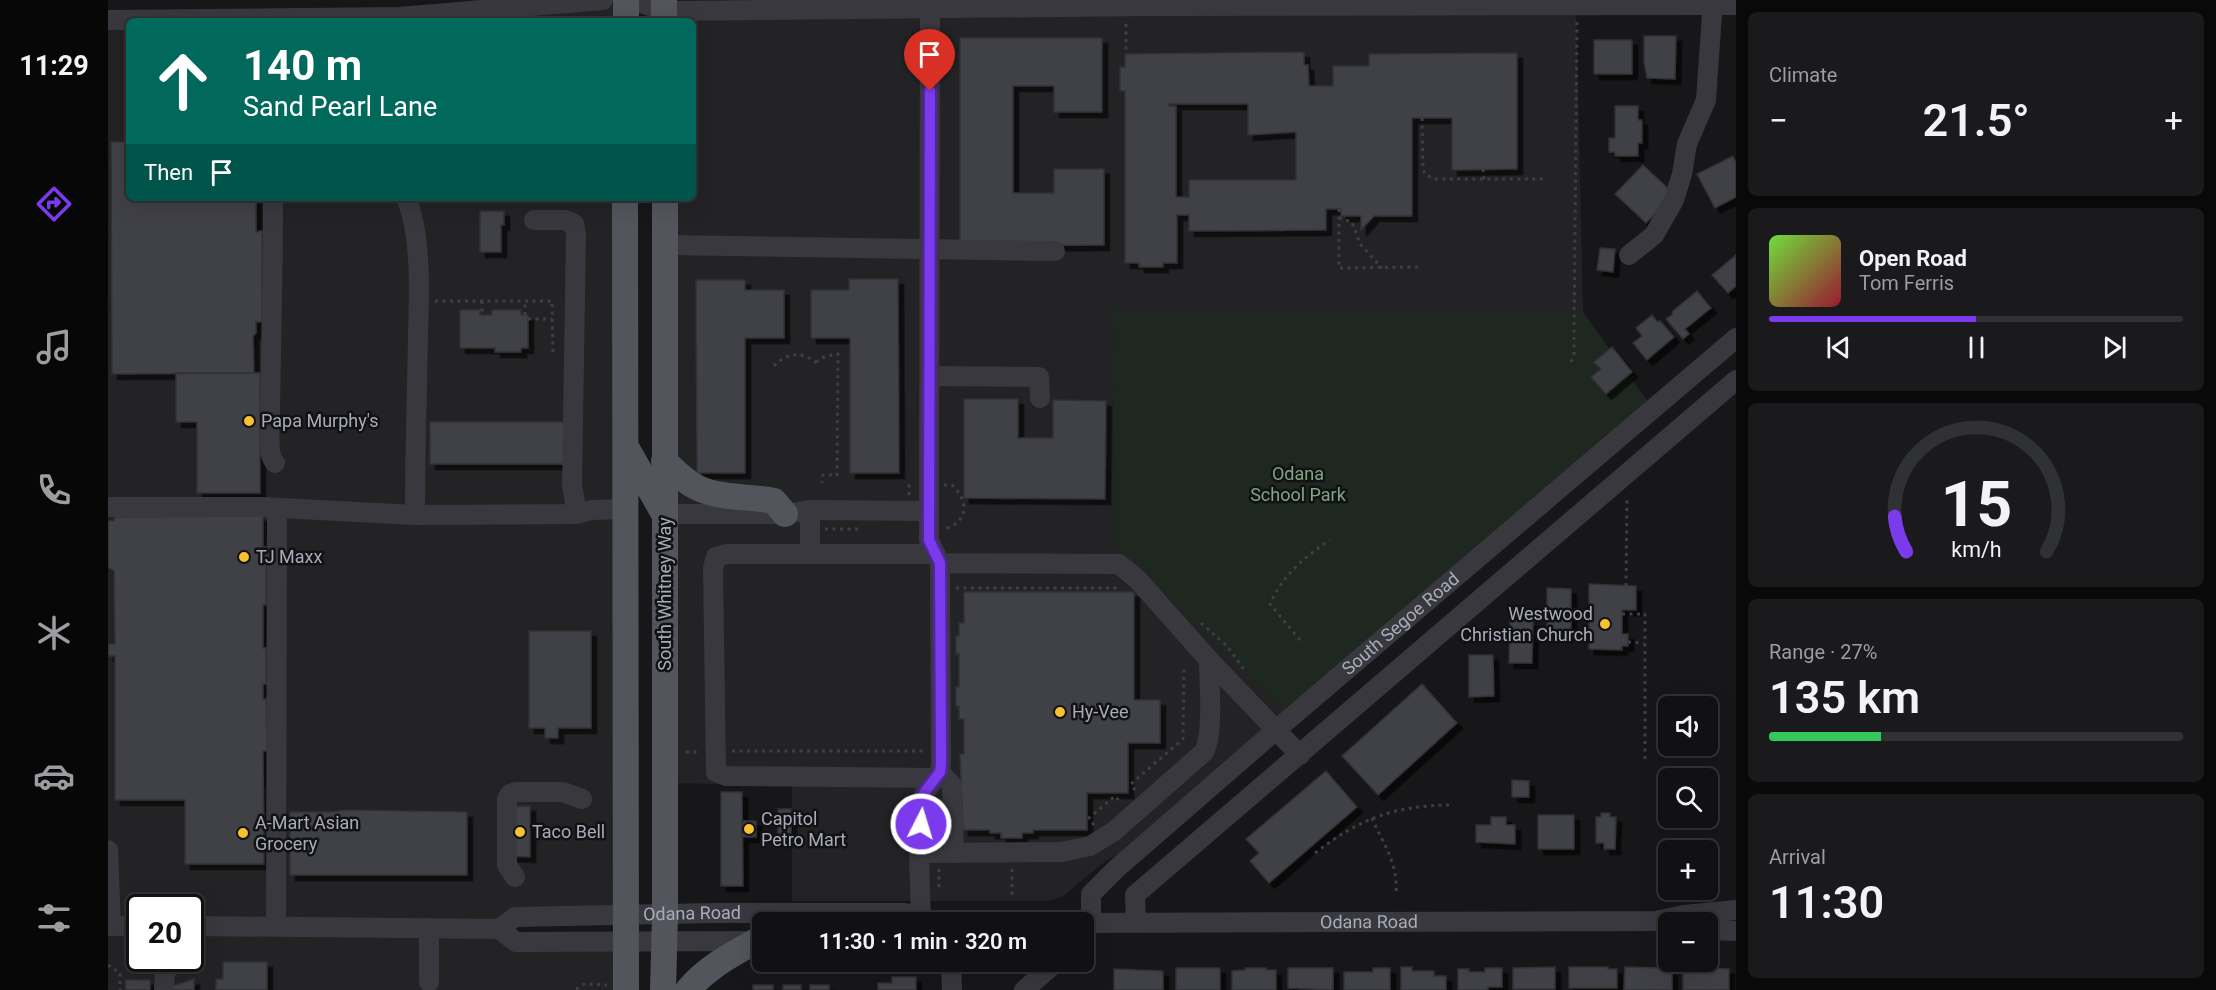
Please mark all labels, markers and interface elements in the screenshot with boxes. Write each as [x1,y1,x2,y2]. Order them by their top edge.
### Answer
pin [904,29,955,91]
icon: arrive [913,38,946,71]
text: 140 m [243,41,362,90]
icon: ahead [144,42,222,120]
text: 11:29 [19,50,89,82]
text: Climate [1769,63,1837,87]
text: Sand Pearl Lane [243,91,437,123]
text: 21.5° [1922,94,2030,147]
text: − [1769,101,1788,140]
text: + [2164,101,2183,140]
icon: arrive [205,156,238,189]
text: Then [144,160,193,185]
icon: directions [33,183,75,225]
text: Open Road [1859,246,1967,271]
text: Tom Ferris [1859,271,1954,295]
icon: music [33,326,75,368]
icon: previous [1822,331,1855,364]
icon: pause [1960,331,1993,364]
icon: next [2098,331,2131,364]
place label: Papa Murphy's [261,410,379,431]
marker: Papa Murphy's [242,414,256,428]
park label: Odana School Park [1250,463,1347,505]
text: 15 [1940,468,2012,541]
icon: phone [33,469,75,511]
street label: South Whitney Way [654,517,675,671]
text: km/h [1951,537,2001,562]
place label: TJ Maxx [256,546,322,567]
marker: TJ Maxx [237,550,251,564]
street label: South Segoe Road [1337,568,1463,679]
place label: Westwood Christian Church [1460,603,1593,645]
icon: climate [33,612,75,654]
marker: Westwood Christian Church [1598,617,1612,631]
text: Range · 27% [1769,640,1877,664]
text: 135 km [1769,671,1920,724]
map controls [1658,696,1718,972]
button: sound [1658,696,1718,756]
place label: Hy-Vee [1072,701,1129,722]
marker: Hy-Vee [1053,705,1067,719]
icon: car [33,755,75,797]
button: search [1658,768,1718,828]
position arrow [889,792,953,856]
place label: Capitol Petro Mart [761,808,846,850]
place label: A-Mart Asian Grocery [255,812,359,854]
place label: Taco Bell [532,821,605,842]
marker: Capitol Petro Mart [742,822,756,836]
marker: Taco Bell [513,825,527,839]
marker: A-Mart Asian Grocery [236,826,250,840]
button: + [1658,840,1718,900]
text: Arrival [1769,845,1826,869]
text: 11:30 [1769,876,1884,929]
speed limit sign: 20 [126,894,204,972]
icon: filters [33,897,75,939]
street label: Odana Road [643,902,741,924]
street label: Odana Road [1320,911,1418,932]
button: − [1658,912,1718,972]
text: 11:30 · 1 min · 320 m [819,929,1027,954]

